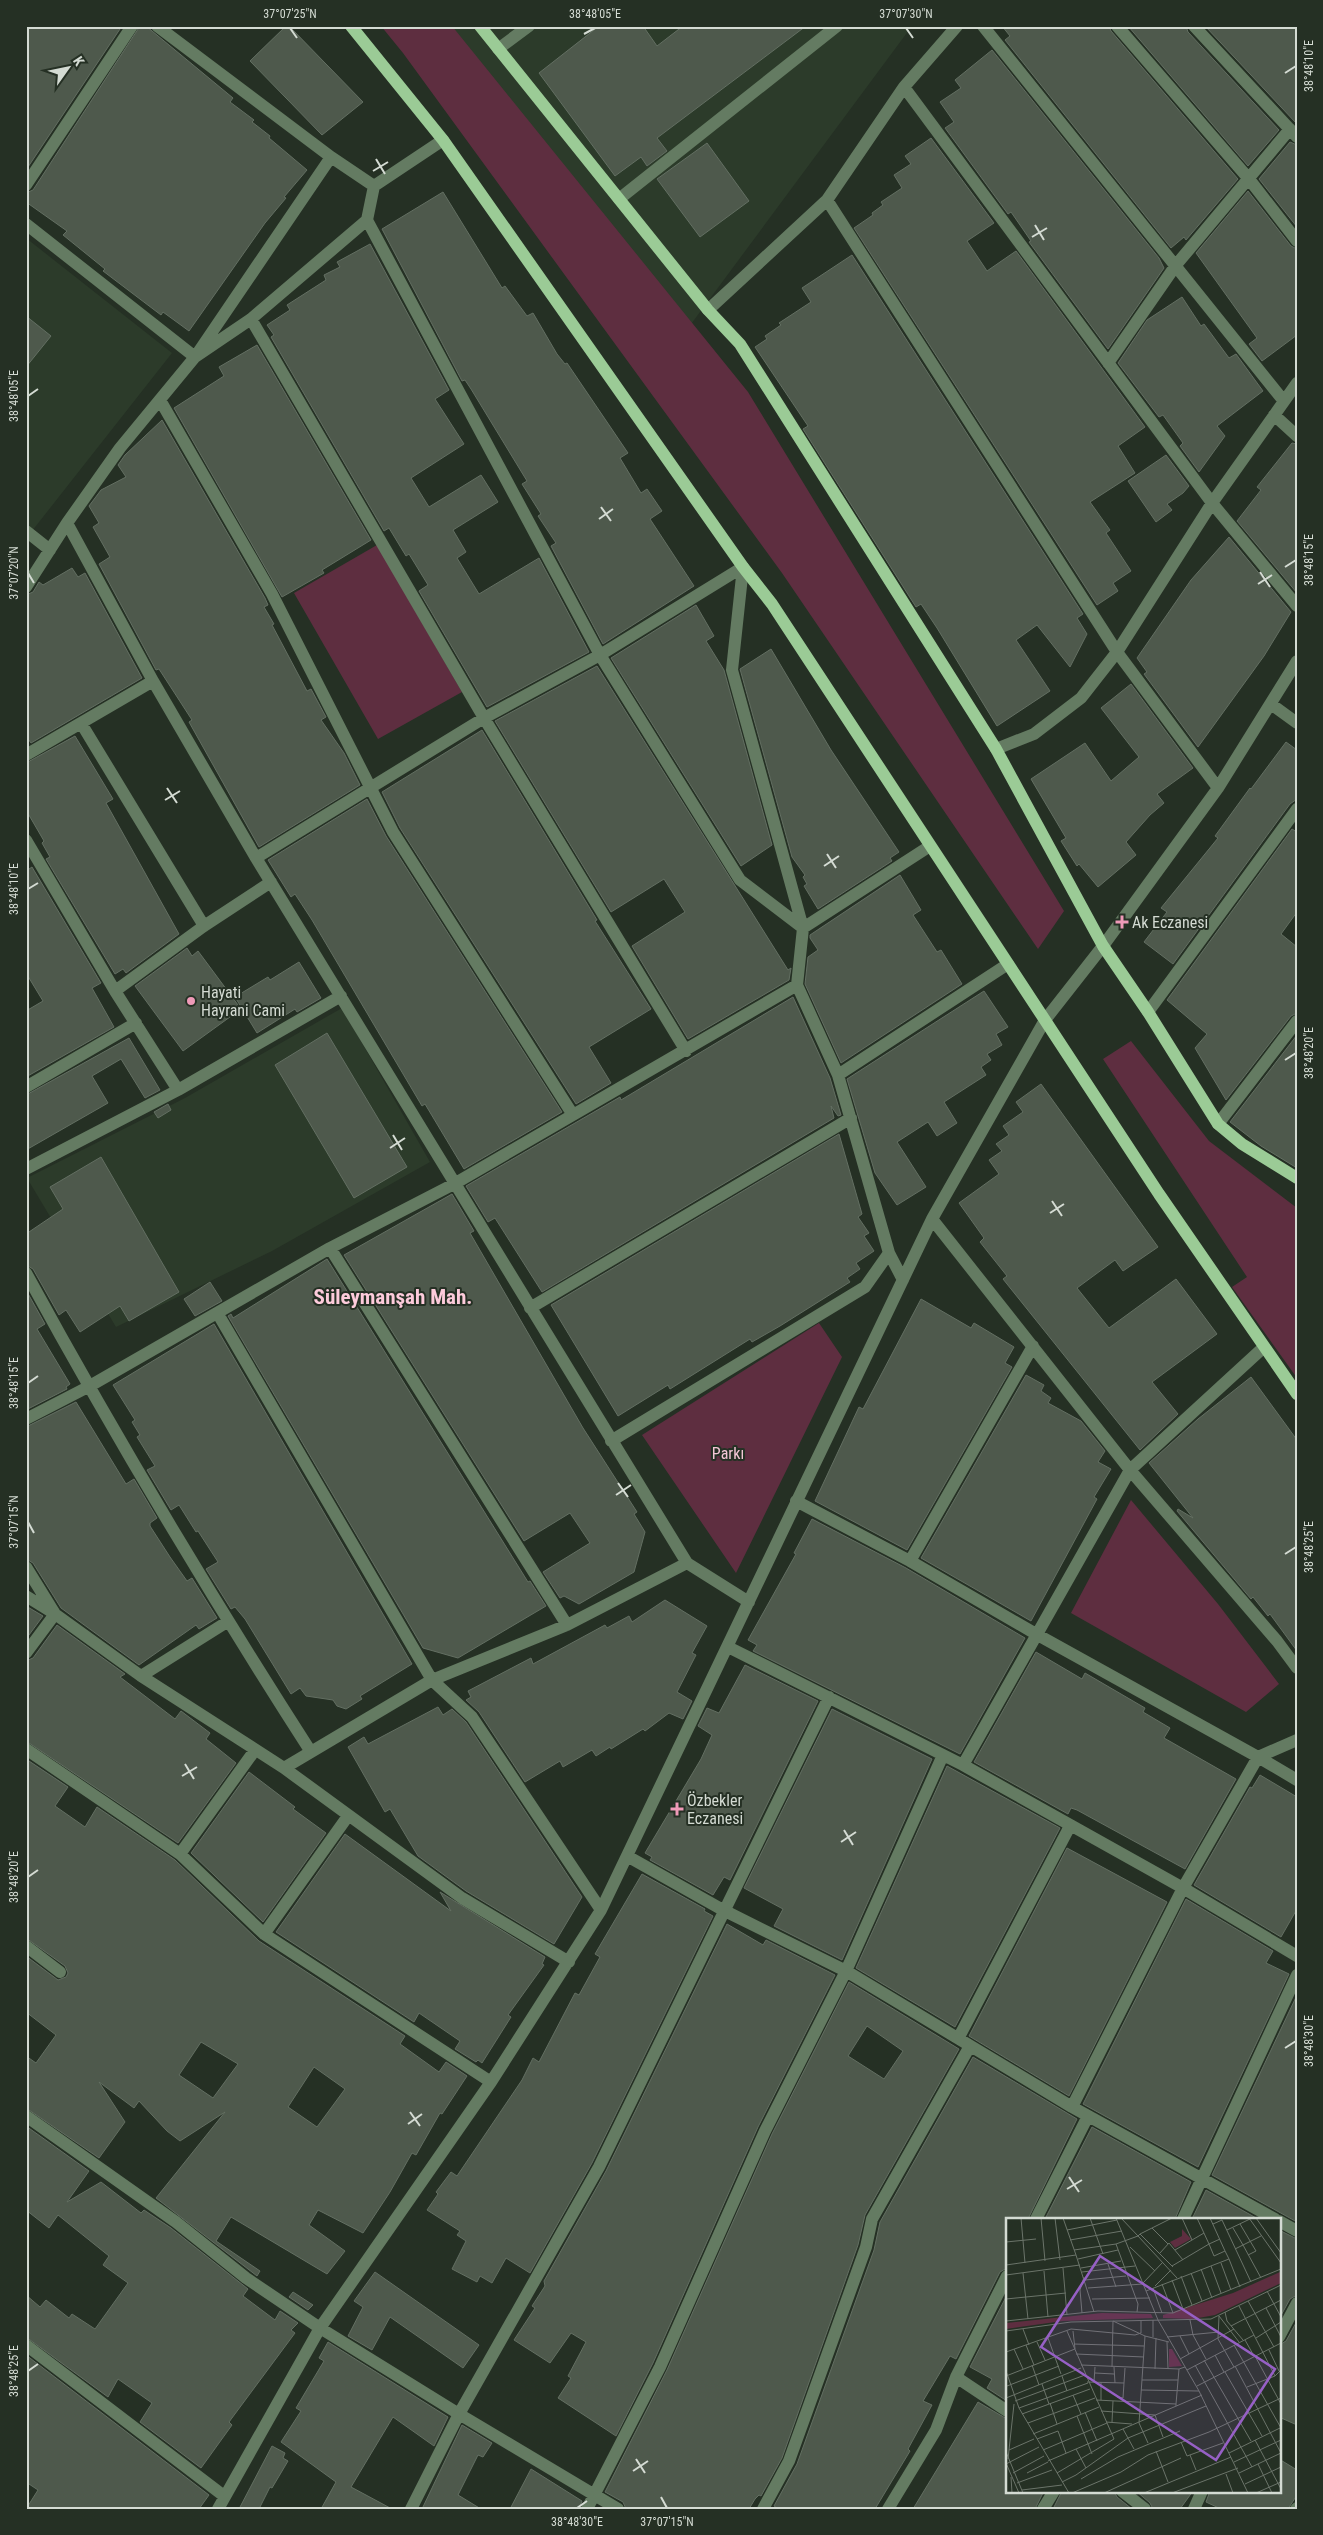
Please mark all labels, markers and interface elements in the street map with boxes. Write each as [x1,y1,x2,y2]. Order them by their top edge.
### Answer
text: 37°07'25"N [263,7,317,21]
text: 38°48'05"E [569,7,621,21]
text: 37°07'30"N [879,7,933,21]
text: 38°48'10"E [1302,40,1316,92]
north arrow [42,42,92,92]
text: K [70,53,88,69]
text: 38°48'05"E [7,370,21,422]
text: 38°48'15"E [1302,534,1316,586]
text: 37°07'20"N [7,546,21,600]
text: 38°48'10"E [7,863,21,915]
place label: Ak Eczanesi [1132,913,1208,932]
marker: Ak Eczanesi [1116,916,1128,928]
place label: Hayati Hayrani Cami [201,983,285,1020]
marker: Hayati Hayrani Cami [185,995,197,1007]
text: 38°48'20"E [1302,1027,1316,1079]
district label: Süleymanşah Mah. [314,1285,472,1309]
text: 38°48'15"E [7,1357,21,1409]
park label: Parkı [712,1444,744,1463]
text: 37°07'15"N [7,1495,21,1549]
text: 38°48'25"E [1302,1521,1316,1573]
place label: Özbekler Eczanesi [687,1791,743,1828]
marker: Özbekler Eczanesi [671,1803,683,1815]
text: 38°48'20"E [7,1851,21,1903]
text: 38°48'30"E [1302,2015,1316,2067]
inset map [1006,2218,1280,2492]
text: 38°48'25"E [7,2345,21,2397]
text: 38°48'30"E [551,2515,603,2529]
text: 37°07'15"N [640,2515,694,2529]

